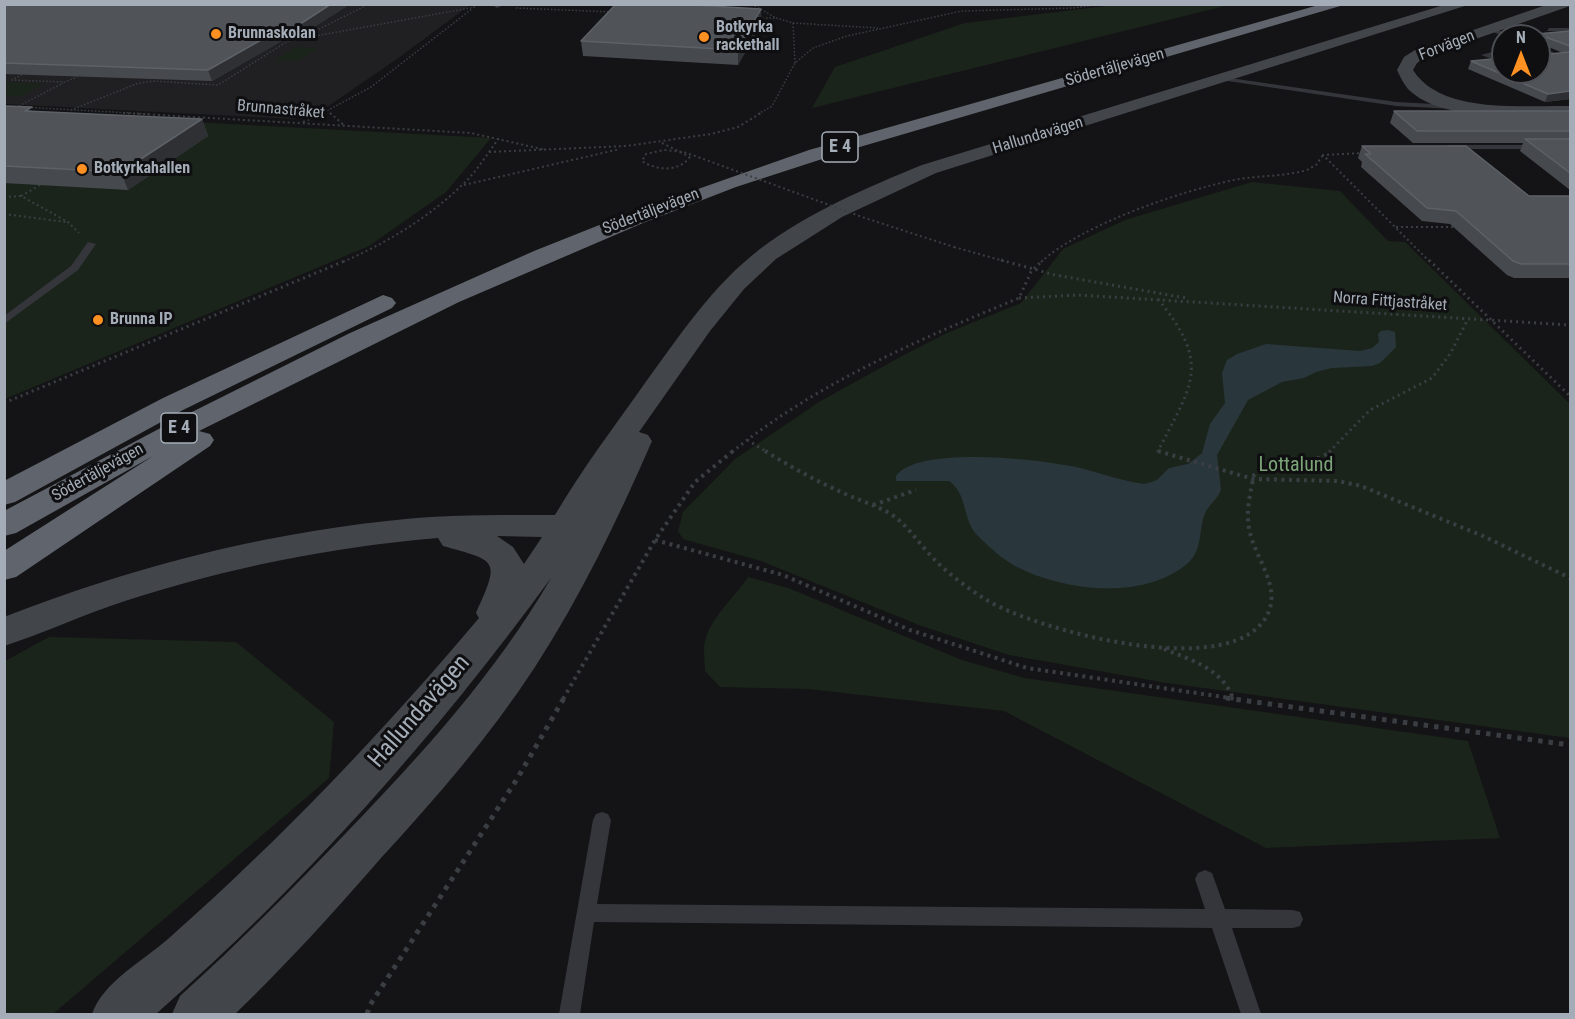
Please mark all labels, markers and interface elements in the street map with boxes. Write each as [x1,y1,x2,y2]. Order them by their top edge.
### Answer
place label: Botkyrka rackethall [716,18,779,56]
place label: Brunnaskolan [228,24,316,44]
north arrow [1491,24,1551,84]
marker: Brunnaskolan [209,27,223,41]
street label: Forvägen [1416,27,1478,65]
text: N [1516,28,1526,47]
marker: Botkyrka rackethall [697,30,711,44]
street label: Södertäljevägen [1064,45,1166,91]
street label: Brunnastråket [236,97,326,123]
street label: Hallundavägen [991,113,1085,159]
road number: E 4 [822,132,858,162]
place label: Botkyrkahallen [94,159,190,179]
marker: Botkyrkahallen [75,162,89,176]
street label: Södertäljevägen [600,185,702,239]
street label: Norra Fittjastråket [1332,288,1448,316]
place label: Brunna IP [110,310,173,330]
marker: Brunna IP [91,313,105,327]
road number: E 4 [161,413,197,443]
street label: Södertäljevägen [49,440,147,506]
park label: Lottalund [1259,454,1333,478]
street label: Hallundavägen [363,650,477,774]

